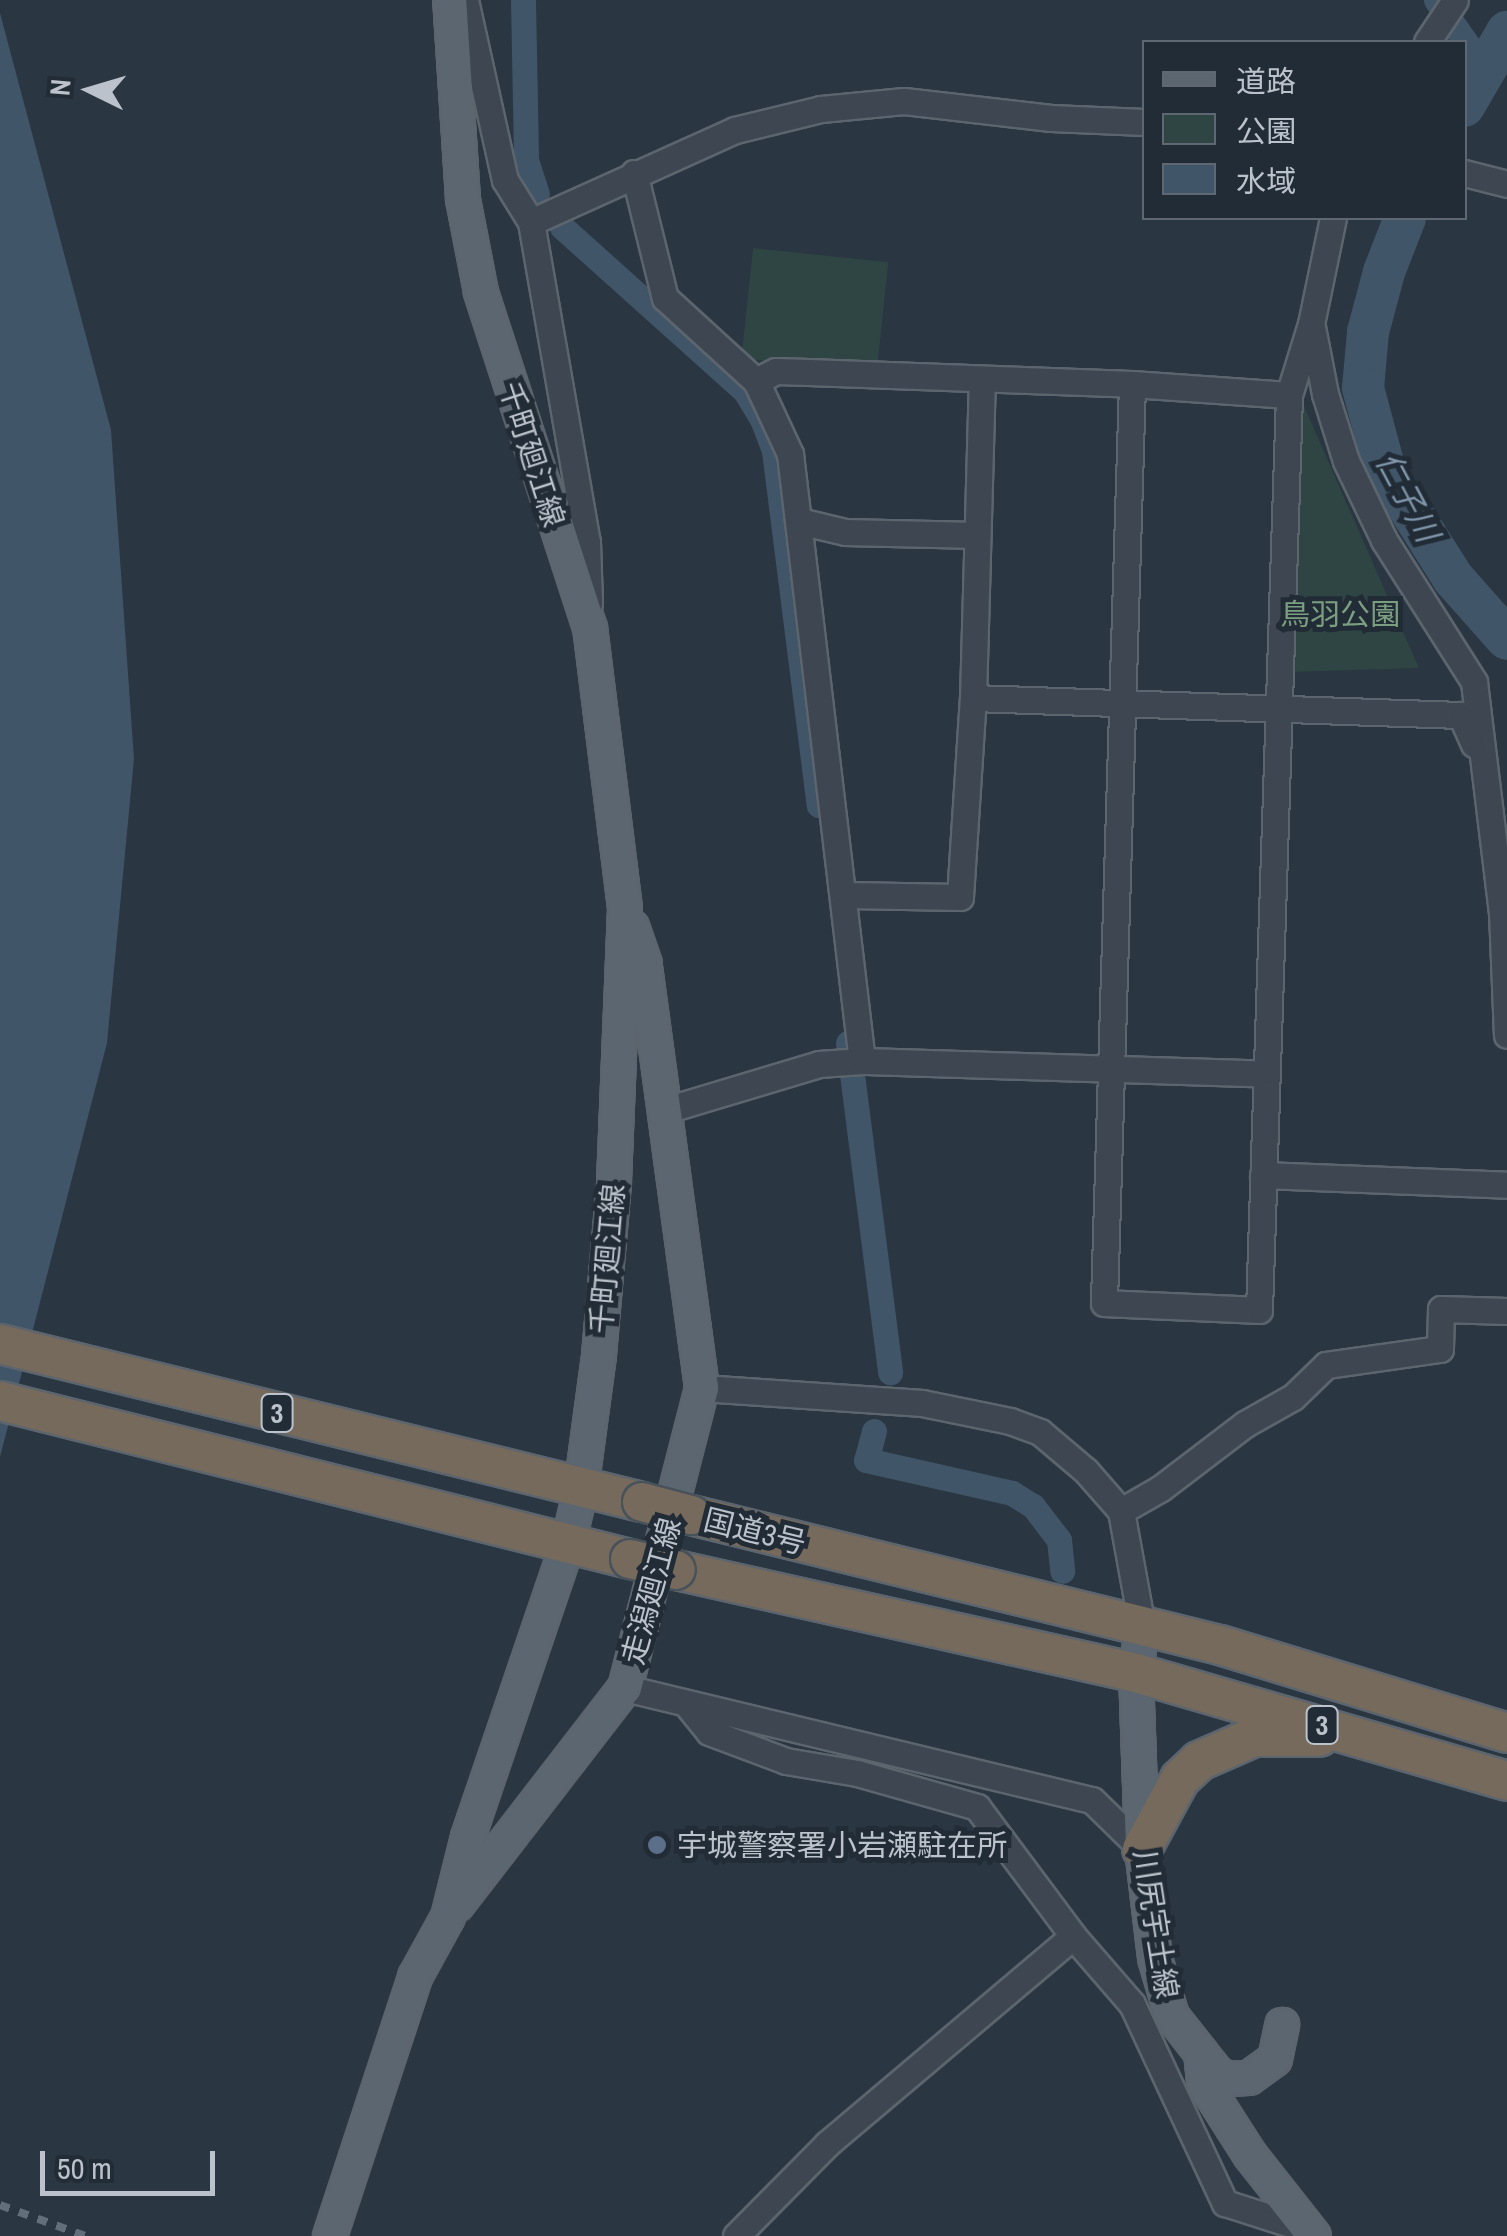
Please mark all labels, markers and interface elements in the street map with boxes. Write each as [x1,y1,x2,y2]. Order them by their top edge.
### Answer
north arrow [40,40,140,140]
legend [1142,40,1467,220]
text: 道路 [1236,61,1296,101]
text: N [40,77,80,97]
text: 公園 [1236,111,1296,151]
text: 水域 [1236,161,1296,201]
street label: 千町廻江線 [492,377,572,531]
water label: 仁子川 [1368,446,1446,548]
park label: 鳥羽公園 [1280,596,1400,632]
street label: 千町廻江線 [583,1183,631,1335]
road number: 3 [260,1390,294,1436]
street label: 国道3号 [700,1501,810,1561]
street label: 走潟廻江線 [614,1514,688,1668]
road number: 3 [1304,1702,1340,1748]
place label: 宇城警察署小岩瀬駐在所 [677,1827,1007,1863]
marker: 宇城警察署小岩瀬駐在所 [646,1834,668,1856]
street label: 川尻宇土線 [1126,1847,1186,2001]
scale bar [45,2131,220,2193]
text: 50 m [57,2148,112,2188]

